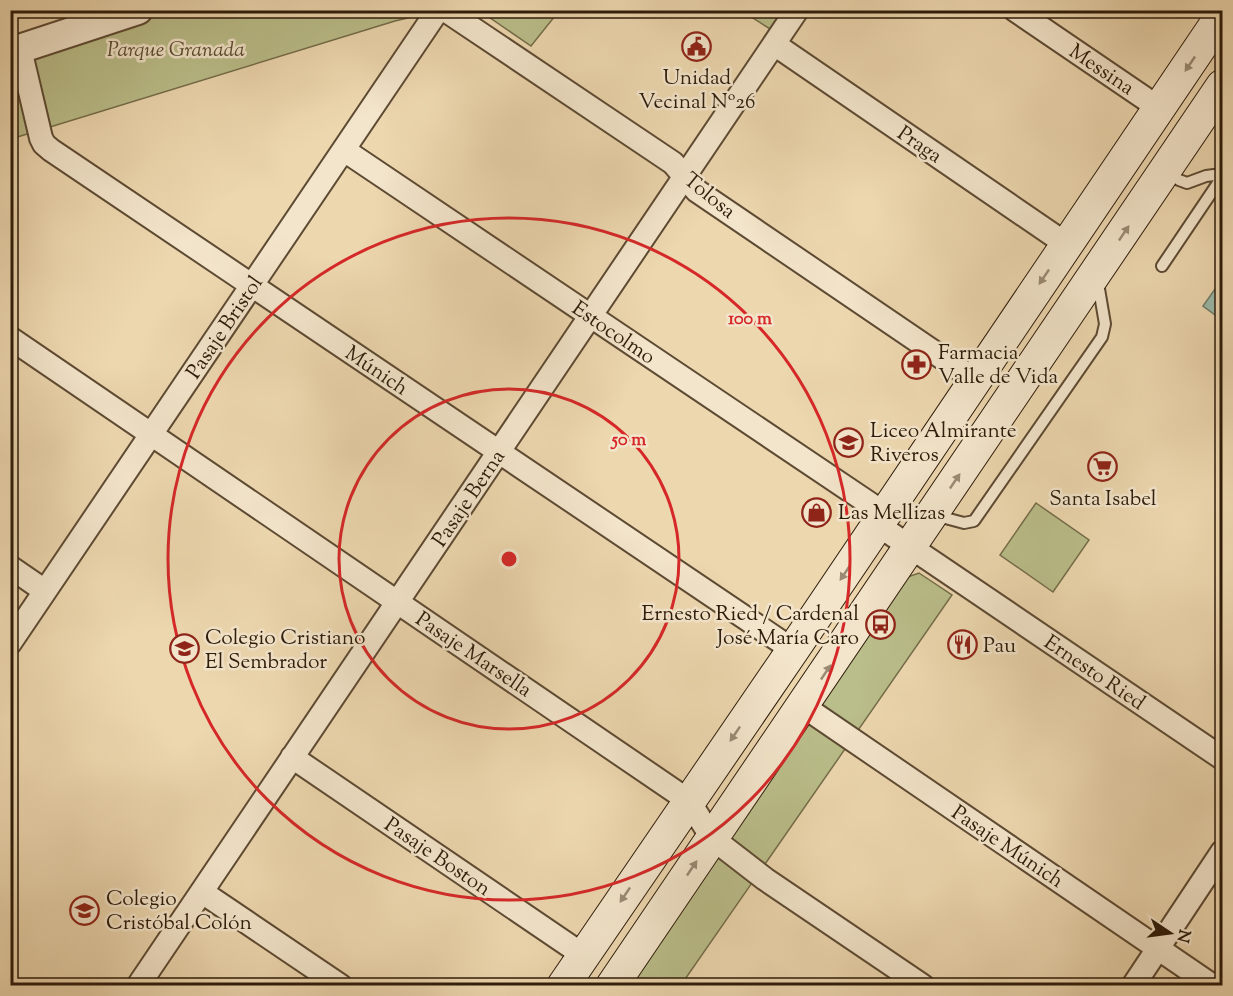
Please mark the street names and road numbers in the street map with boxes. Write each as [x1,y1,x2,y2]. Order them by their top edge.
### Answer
street label: Messina [1062,38,1140,104]
street label: Praga [890,120,948,172]
street label: Tolosa [676,166,741,227]
street label: Pasaje Bristol [180,270,271,386]
street label: Estocolmo [565,295,661,373]
street label: Múnich [338,339,414,404]
street label: Pasaje Berna [426,444,514,554]
street label: Pasaje Marsella [409,605,537,706]
street label: Ernesto Ried [1037,629,1151,719]
street label: Pasaje Múnich [945,799,1069,896]
street label: Pasaje Boston [377,811,496,905]

